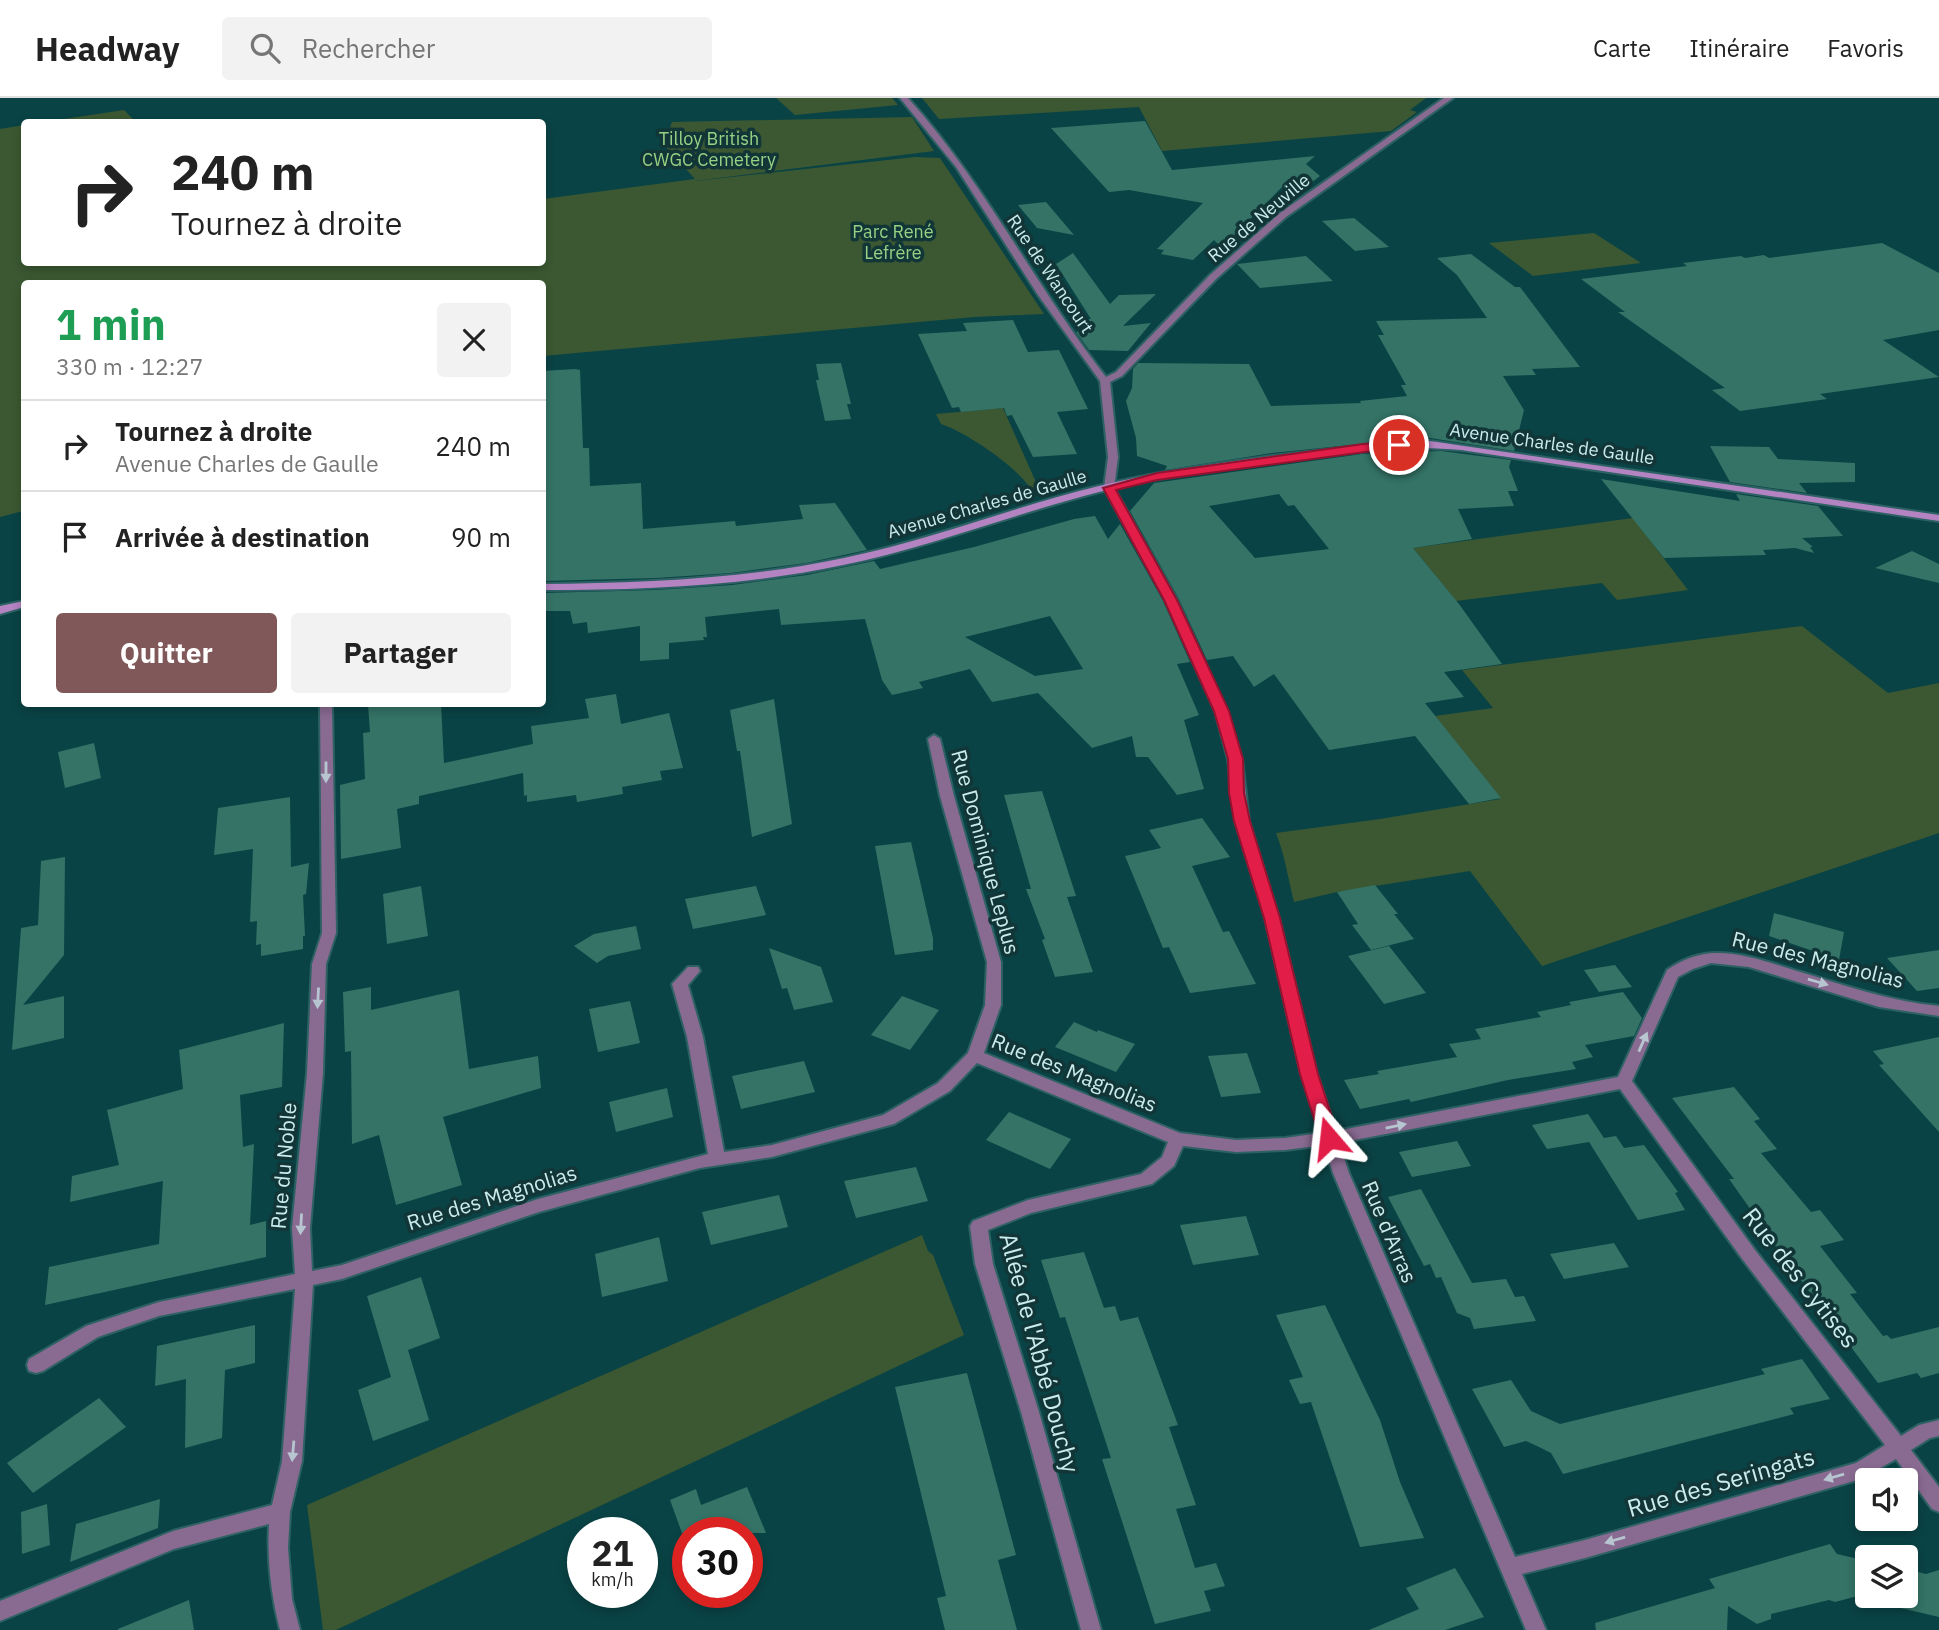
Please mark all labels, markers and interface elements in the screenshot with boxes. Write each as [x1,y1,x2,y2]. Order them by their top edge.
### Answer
search box [222,17,712,80]
text: Headway [35,27,180,70]
icon: search [246,29,284,67]
text: Rechercher [302,31,435,65]
text: Carte [1593,32,1651,64]
text: Itinéraire [1689,32,1789,64]
text: Favoris [1827,32,1904,64]
park label: Tilloy British CWGC Cemetery [642,127,776,171]
text: 240 m [171,140,315,203]
icon: right [56,147,147,238]
street label: Rue de Neuville [1203,168,1315,267]
text: Tournez à droite [171,202,402,244]
street label: Rue de Wancourt [1002,210,1099,338]
park label: Parc René Lefrère [852,220,934,264]
text: 1 min [56,297,166,352]
button: close [437,303,511,377]
text: 330 m · 12:27 [56,351,203,381]
text: Tournez à droite [115,414,312,448]
pin [1369,415,1429,475]
street label: Avenue Charles de Gaulle [1448,418,1656,469]
icon: arrive [1380,426,1418,464]
icon: right [56,427,94,465]
text: 240 m [435,429,511,463]
text: Avenue Charles de Gaulle [115,448,379,478]
street label: Avenue Charles de Gaulle [885,464,1089,543]
icon: arrive [56,518,94,556]
text: Arrivée à destination [115,520,370,554]
text: 90 m [451,520,511,554]
button: Quitter [56,613,277,693]
button: Partager [291,613,511,693]
street label: Rue Dominique Leplus [945,746,1027,957]
one-way arrow [320,761,332,783]
street label: Rue des Magnolias [1729,924,1907,994]
one-way arrow [1808,977,1830,988]
one-way arrow [312,987,323,1009]
street label: Rue des Magnolias [987,1026,1161,1118]
one-way arrow [1637,1032,1649,1052]
street label: Rue du Noble [264,1101,302,1230]
position arrow [1292,1101,1366,1175]
one-way arrow [1385,1121,1407,1132]
street label: Rue des Magnolias [403,1158,580,1236]
street label: Rue d'Arras [1356,1176,1424,1287]
street label: Rue des Cytises [1736,1200,1866,1354]
one-way arrow [296,1214,307,1236]
street label: Allée de l'Abbé Douchy [993,1229,1087,1476]
street label: Rue des Seringats [1623,1440,1818,1524]
one-way arrow [287,1441,298,1463]
map controls [1855,1468,1918,1608]
button: sound [1855,1468,1918,1531]
one-way arrow [1823,1473,1844,1483]
speed limit sign: 30 [672,1517,763,1608]
text: 21 [591,1530,634,1576]
one-way arrow [1604,1536,1625,1546]
button: layers [1855,1545,1918,1608]
text: km/h [591,1568,634,1591]

